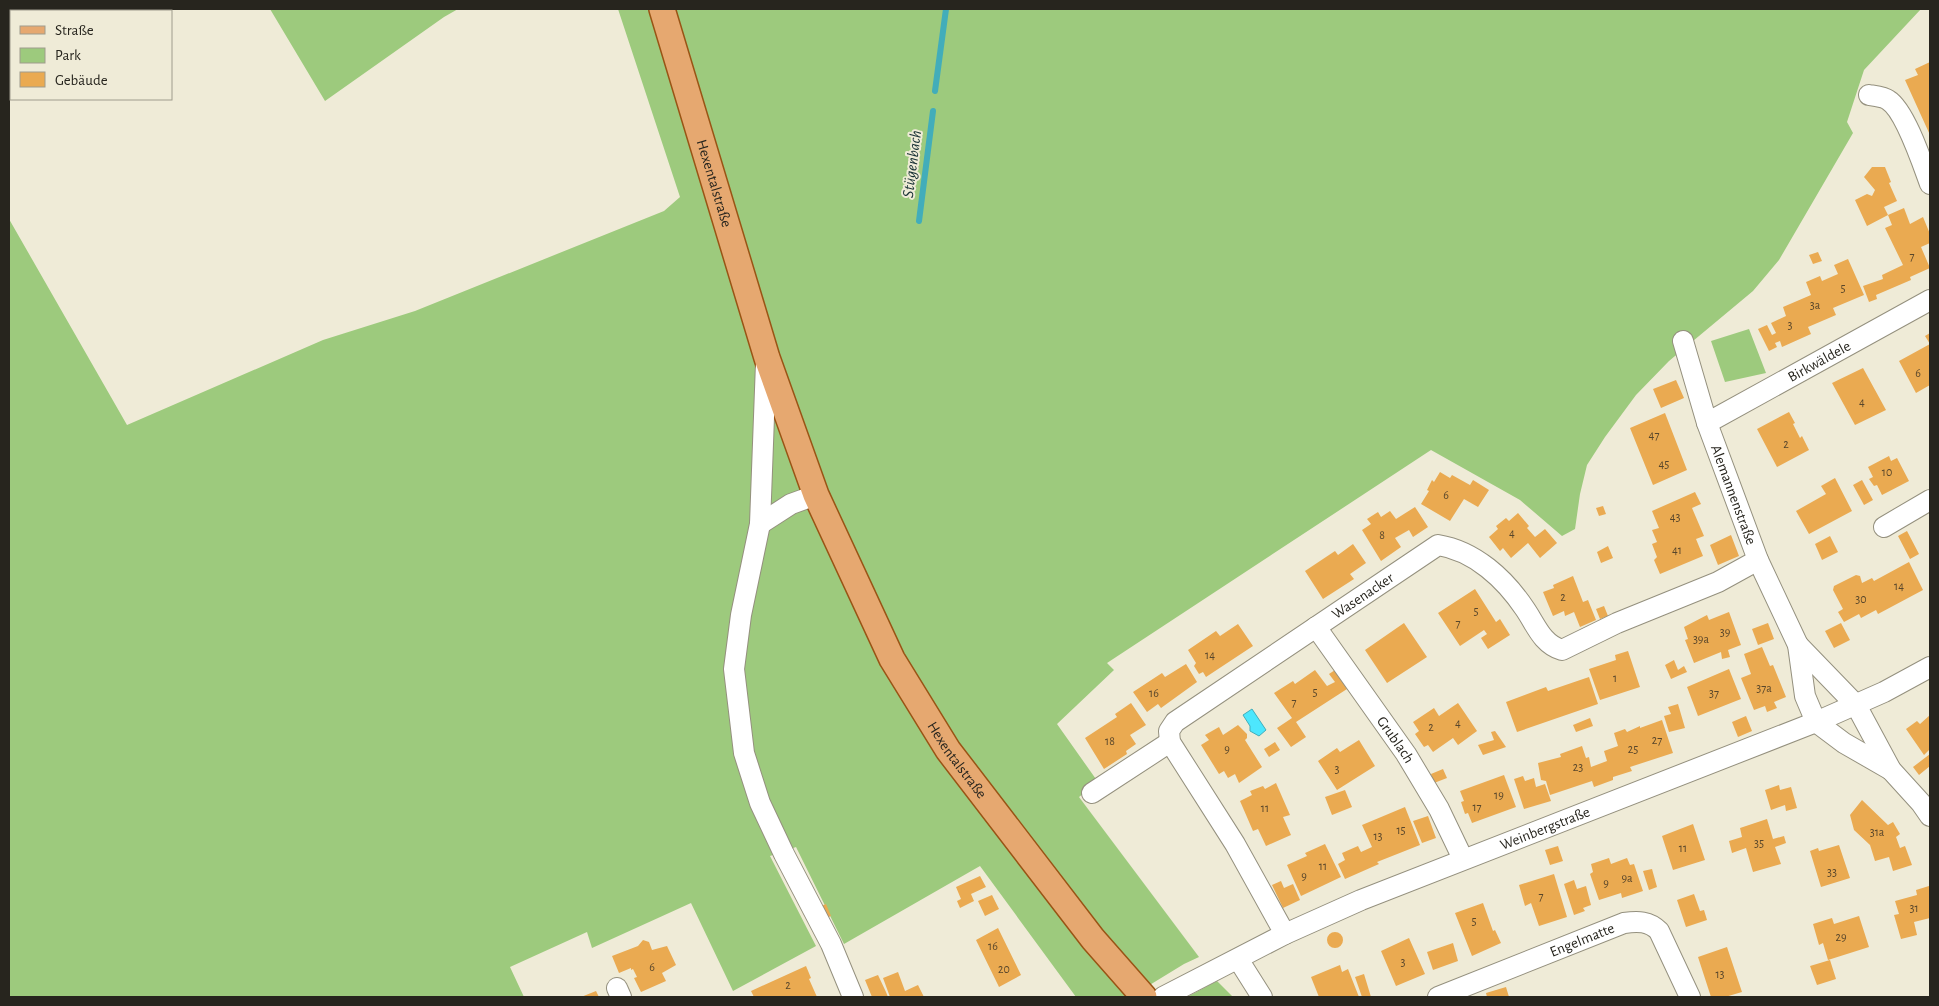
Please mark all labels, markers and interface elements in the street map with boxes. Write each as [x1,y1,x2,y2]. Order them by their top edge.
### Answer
legend [10,10,172,100]
text: Straße [55,23,94,38]
text: Park [55,48,81,63]
text: Gebäude [55,73,108,88]
water label: Stügenbach [900,129,924,199]
street label: Hexentalstraße [694,138,735,229]
house number: 7 [1909,250,1915,262]
house number: 5 [1840,282,1846,294]
house number: 3a [1810,299,1821,311]
house number: 3 [1788,319,1793,331]
street label: Birkwäldele [1785,338,1853,384]
house number: 6 [1915,367,1921,379]
house number: 4 [1859,396,1865,408]
house number: 47 [1649,429,1659,441]
house number: 2 [1783,438,1789,450]
street label: Alemannenstraße [1708,443,1759,547]
house number: 45 [1659,458,1669,470]
house number: 10 [1882,466,1892,478]
house number: 6 [1443,489,1449,501]
house number: 43 [1670,511,1680,523]
house number: 4 [1509,527,1515,539]
house number: 8 [1379,529,1385,541]
house number: 41 [1672,544,1682,556]
street label: Wasenacker [1329,570,1396,622]
house number: 14 [1894,580,1904,592]
house number: 2 [1560,591,1566,603]
house number: 30 [1855,593,1867,605]
house number: 5 [1473,605,1479,617]
house number: 7 [1455,617,1461,629]
house number: 39 [1720,626,1731,638]
house number: 39a [1693,633,1710,645]
house number: 14 [1205,649,1215,661]
house number: 1 [1613,672,1617,684]
house number: 37a [1756,682,1772,694]
house number: 5 [1312,686,1318,698]
house number: 16 [1149,687,1159,699]
house number: 37 [1709,687,1719,699]
house number: 7 [1291,696,1297,708]
street label: Grublach [1374,714,1417,766]
house number: 4 [1455,717,1461,729]
street label: Hexentalstraße [925,719,990,801]
house number: 2 [1428,721,1434,733]
house number: 27 [1652,734,1662,746]
house number: 18 [1105,735,1115,747]
house number: 9 [1224,743,1230,755]
house number: 25 [1628,743,1638,755]
house number: 23 [1573,761,1583,773]
house number: 3 [1335,763,1340,775]
house number: 19 [1494,789,1504,801]
house number: 17 [1472,801,1482,813]
house number: 11 [1261,802,1269,814]
street label: Weinbergstraße [1498,804,1592,852]
house number: 15 [1396,824,1406,836]
house number: 31a [1870,826,1885,838]
house number: 13 [1373,830,1383,842]
house number: 35 [1754,837,1764,849]
house number: 11 [1679,842,1687,854]
house number: 11 [1319,860,1327,872]
house number: 33 [1827,866,1837,878]
house number: 9 [1301,870,1307,882]
house number: 9a [1621,872,1633,884]
house number: 9 [1603,877,1609,889]
house number: 7 [1538,890,1544,902]
house number: 31 [1909,902,1919,914]
house number: 5 [1471,915,1477,927]
street label: Engelmatte [1548,920,1616,959]
house number: 29 [1835,931,1847,943]
house number: 16 [988,940,998,952]
house number: 3 [1401,956,1406,968]
house number: 6 [649,961,655,973]
house number: 20 [998,963,1010,975]
house number: 13 [1715,968,1725,980]
house number: 2 [785,979,791,991]

